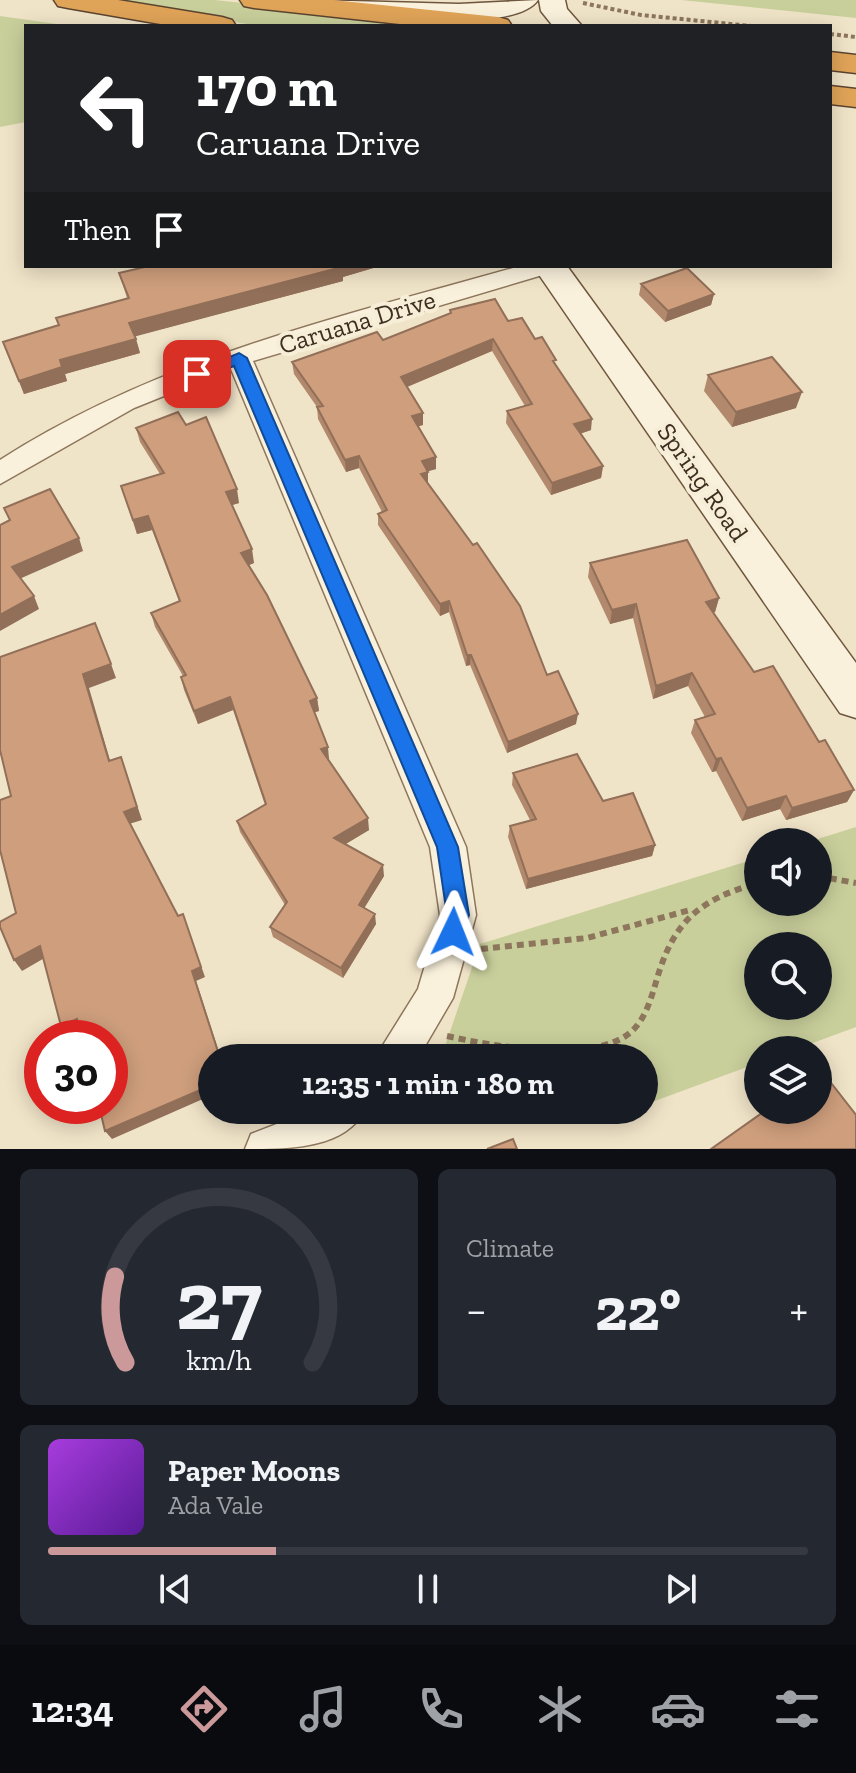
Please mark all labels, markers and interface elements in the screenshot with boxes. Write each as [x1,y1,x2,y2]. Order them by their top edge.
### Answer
text: 170 m [196,53,337,120]
icon: left [64,56,168,160]
text: Caruana Drive [196,121,420,164]
icon: arrive [147,208,191,252]
text: Then [64,212,131,248]
street label: Caruana Drive [275,283,439,361]
pin [163,340,231,408]
icon: arrive [175,352,219,396]
street label: Spring Road [651,417,755,547]
map controls [744,828,832,1124]
button: sound [744,828,832,916]
position arrow [411,890,495,974]
button: search [744,932,832,1020]
speed limit sign: 30 [24,1020,128,1124]
button: layers [744,1036,832,1124]
text: 12:35 · 1 min · 180 m [302,1066,554,1102]
text: Climate [466,1232,554,1264]
text: 27 [176,1250,262,1350]
text: 22° [595,1273,681,1345]
text: − [466,1283,487,1336]
text: + [789,1283,808,1336]
text: km/h [186,1343,252,1377]
text: Paper Moons [168,1453,340,1489]
text: Ada Vale [168,1489,263,1521]
icon: previous [153,1567,197,1611]
icon: pause [406,1567,450,1611]
icon: next [659,1567,703,1611]
icon: directions [176,1681,232,1737]
icon: music [295,1681,351,1737]
icon: phone [413,1681,469,1737]
icon: climate [532,1681,588,1737]
icon: car [650,1681,706,1737]
icon: filters [769,1681,825,1737]
text: 12:34 [31,1688,114,1731]

